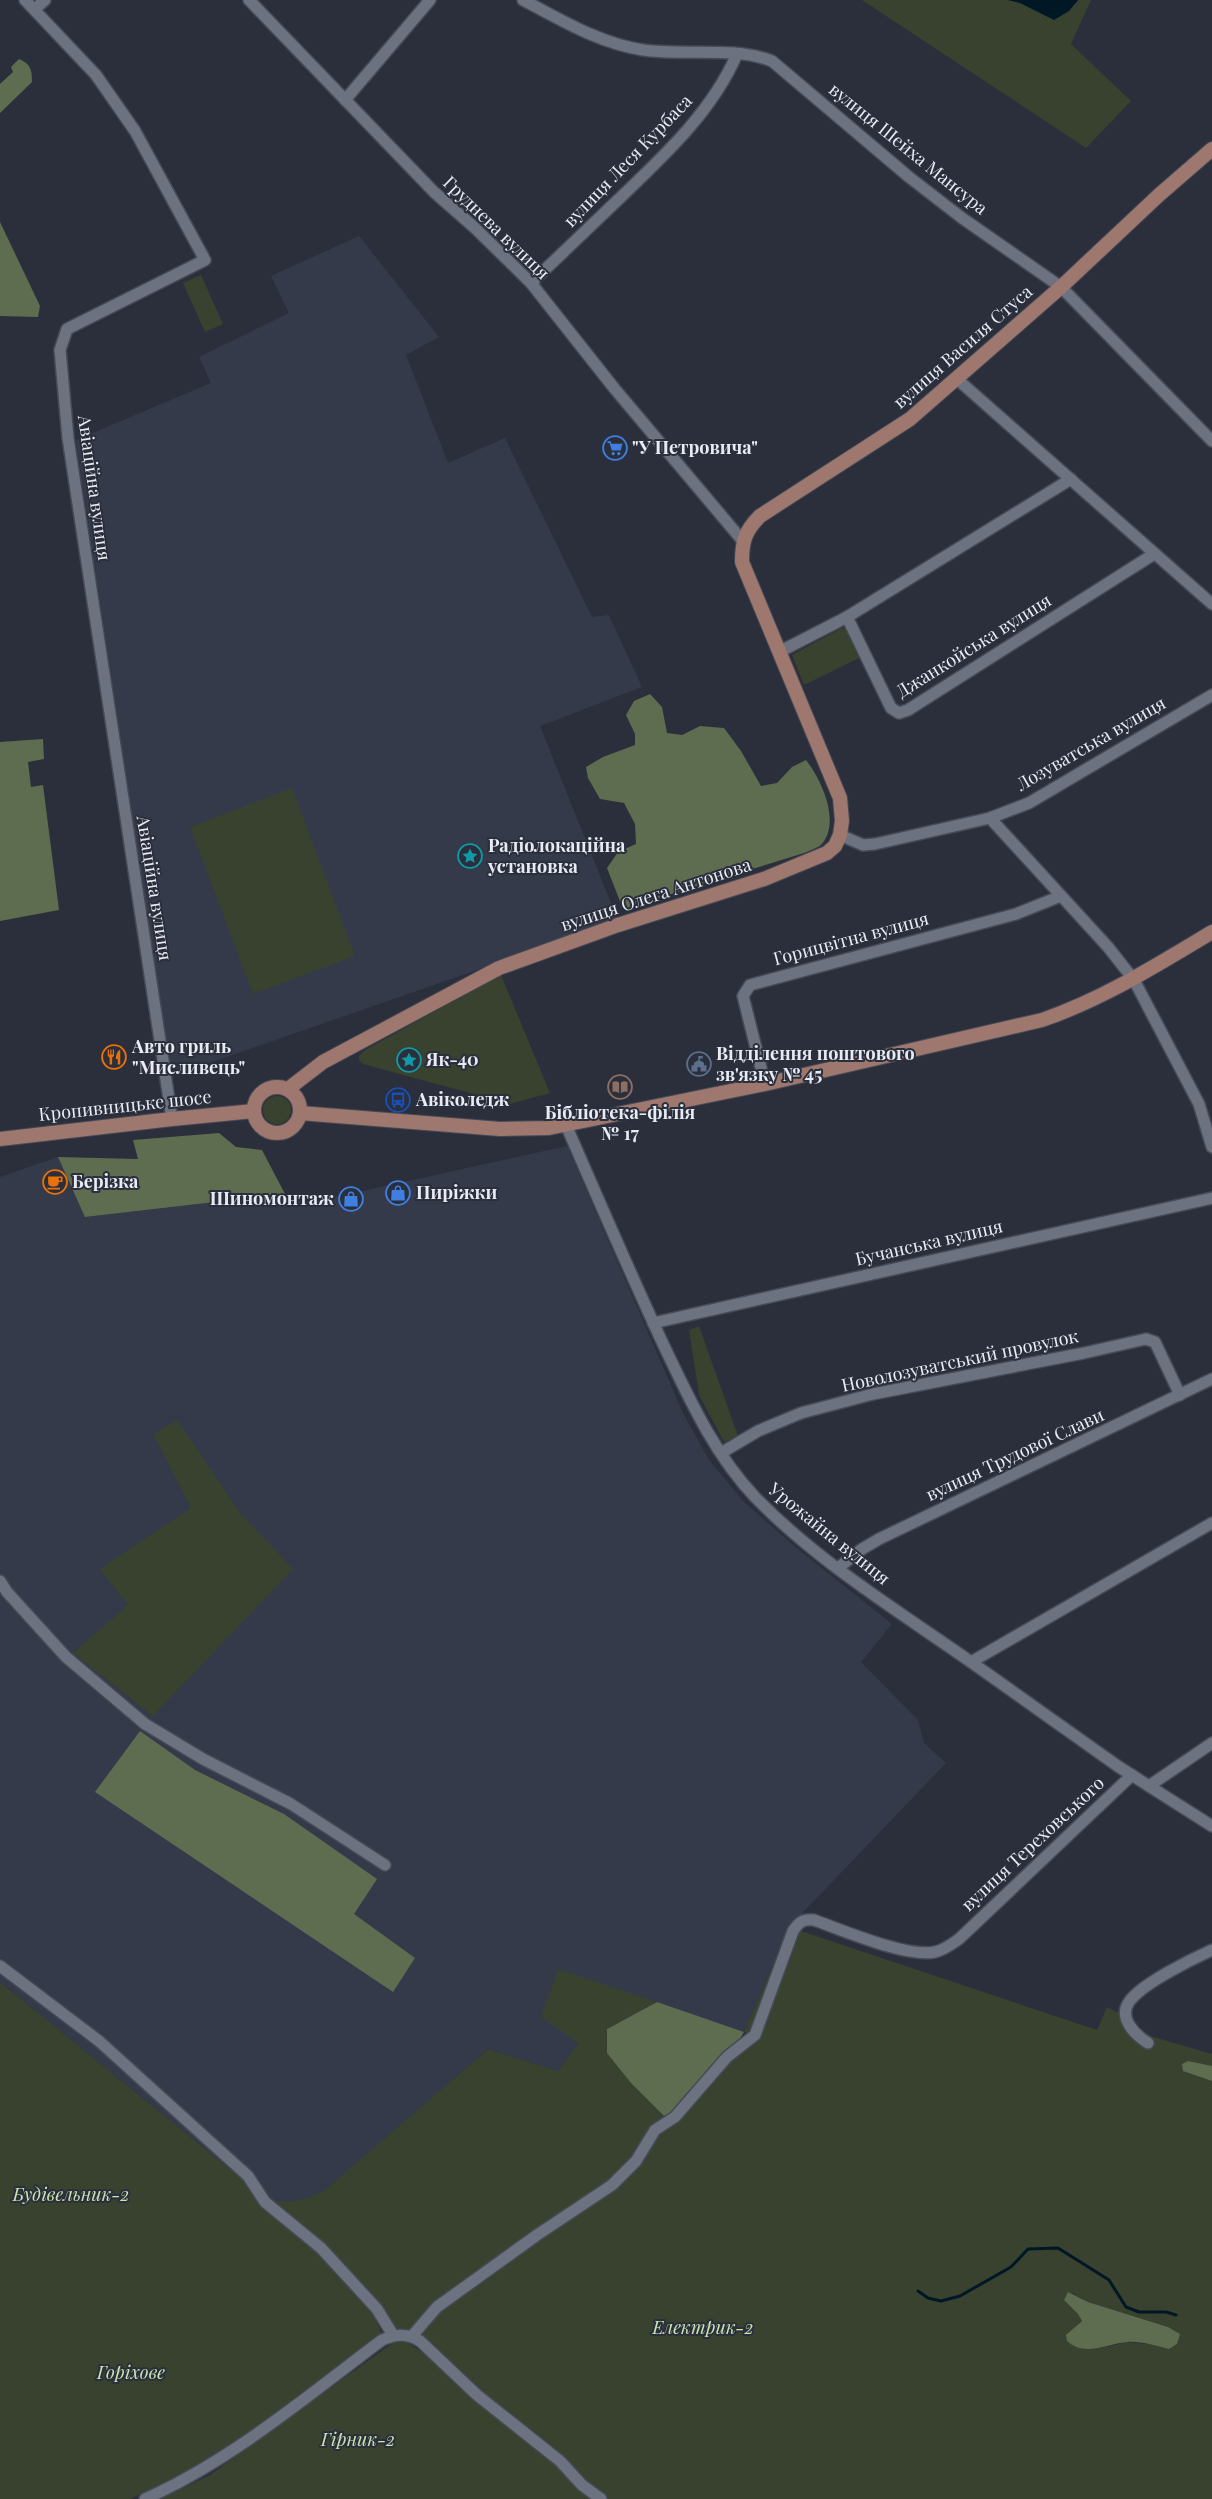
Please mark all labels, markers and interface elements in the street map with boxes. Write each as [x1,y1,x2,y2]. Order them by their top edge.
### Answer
street label: вулиця Шейха Мансура [824,77,993,220]
street label: вулиця Леся Курбаса [558,89,697,232]
street label: Груднева вулиця [438,170,555,285]
street label: вулиця Василя Стуса [888,279,1037,413]
street label: Авіаційна вулиця [73,413,117,562]
supermarket icon: "У Петровича" [602,435,628,461]
place label: "У Петровича" [632,435,758,459]
street label: Джанкойська вулиця [891,588,1056,703]
street label: Лозуватська вулиця [1011,690,1170,796]
street label: Авіаційна вулиця [132,813,178,962]
place label: Радіолокаційна установка [487,833,626,878]
place icon: Радіолокаційна установка [457,843,483,869]
street label: вулиця Олега Антонова [557,852,754,936]
street label: Горицвітна вулиця [770,906,931,970]
place label: Авто гриль "Мисливець" [131,1034,245,1079]
place label: Відділення поштового зв'язку № 45 [716,1041,915,1086]
restaurant icon: Авто гриль "Мисливець" [101,1044,127,1070]
place icon: Як-40 [396,1047,422,1073]
place label: Як-40 [425,1047,479,1071]
public building icon: Відділення поштового зв'язку № 45 [686,1051,712,1077]
library icon: Бібліотека-філія № 17 [607,1074,633,1100]
street label: Кропивницьке шосе [37,1084,213,1126]
bus stop icon: Авіколедж [385,1087,411,1113]
place label: Авіколедж [415,1087,509,1111]
place label: Бібліотека-філія № 17 [545,1100,695,1145]
cafe icon: Берізка [42,1169,68,1195]
place label: Берізка [72,1169,139,1193]
shop icon: Пиріжки [385,1180,411,1206]
place label: Пиріжки [416,1180,498,1204]
place label: Шиномонтаж [210,1186,334,1210]
shop icon: Шиномонтаж [338,1186,364,1212]
street label: Бучанська вулиця [853,1213,1005,1271]
street label: Новолозуватський провулок [839,1323,1080,1397]
street label: вулиця Трудової Слави [922,1402,1108,1506]
street label: Урожайна вулиця [763,1476,896,1590]
street label: вулиця Тереховського [956,1771,1109,1916]
park label: Будівельник-2 [12,2182,129,2206]
park label: Електрик-2 [652,2315,753,2339]
park label: Горіхове [96,2360,165,2384]
park label: Гірник-2 [320,2427,395,2451]

